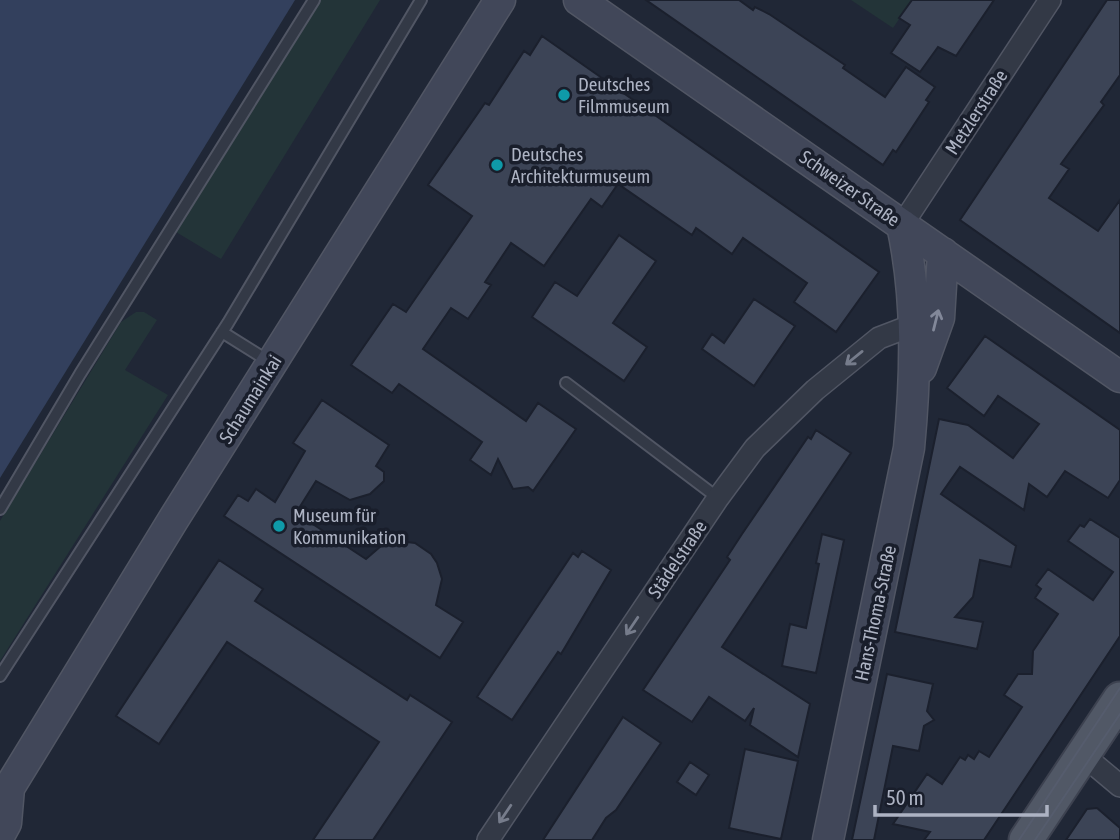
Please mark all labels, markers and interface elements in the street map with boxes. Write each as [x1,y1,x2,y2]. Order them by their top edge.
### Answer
street label: Metzlerstraße [940,66,1012,158]
place label: Deutsches Filmmuseum [578,73,670,117]
marker: Deutsches Filmmuseum [556,87,572,103]
place label: Deutsches Architekturmuseum [511,143,650,187]
street label: Schweizer Straße [796,145,904,231]
marker: Deutsches Architekturmuseum [489,157,505,173]
one-way arrow [931,310,944,332]
one-way arrow [846,350,864,366]
street label: Schaumainkai [214,351,286,447]
place label: Museum für Kommunikation [293,504,406,548]
street label: Städelstraße [643,516,711,602]
marker: Museum für Kommunikation [271,518,287,534]
street label: Hans-Thoma-Straße [850,543,900,683]
one-way arrow [625,615,639,635]
scale bar [875,774,1046,818]
text: 50 m [886,785,924,809]
one-way arrow [498,804,512,823]

